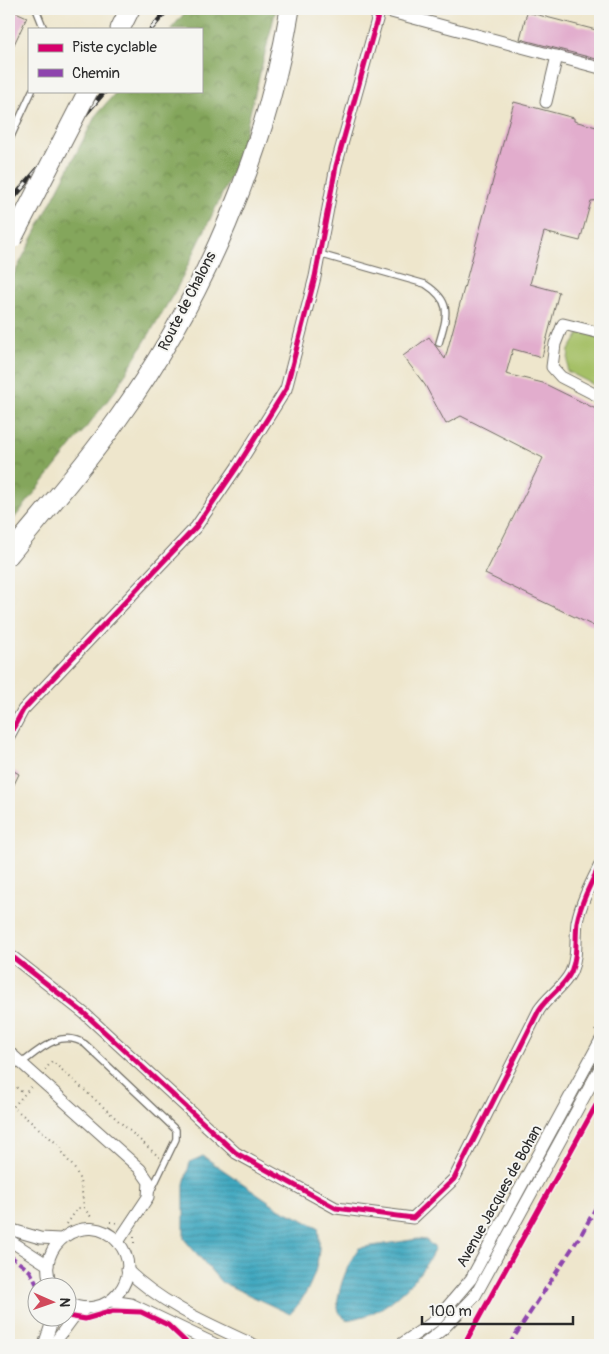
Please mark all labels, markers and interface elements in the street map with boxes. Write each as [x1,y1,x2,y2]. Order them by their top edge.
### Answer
legend [28,28,202,92]
text: Piste cyclable [72,38,157,57]
text: Chemin [72,64,120,83]
street label: Route de Chalons [154,248,221,354]
street label: Avenue Jacques de Bohan [452,1122,546,1271]
north arrow [28,1276,78,1326]
scale bar [422,1294,573,1326]
text: N [56,1297,73,1307]
text: 100 m [429,1302,472,1321]

